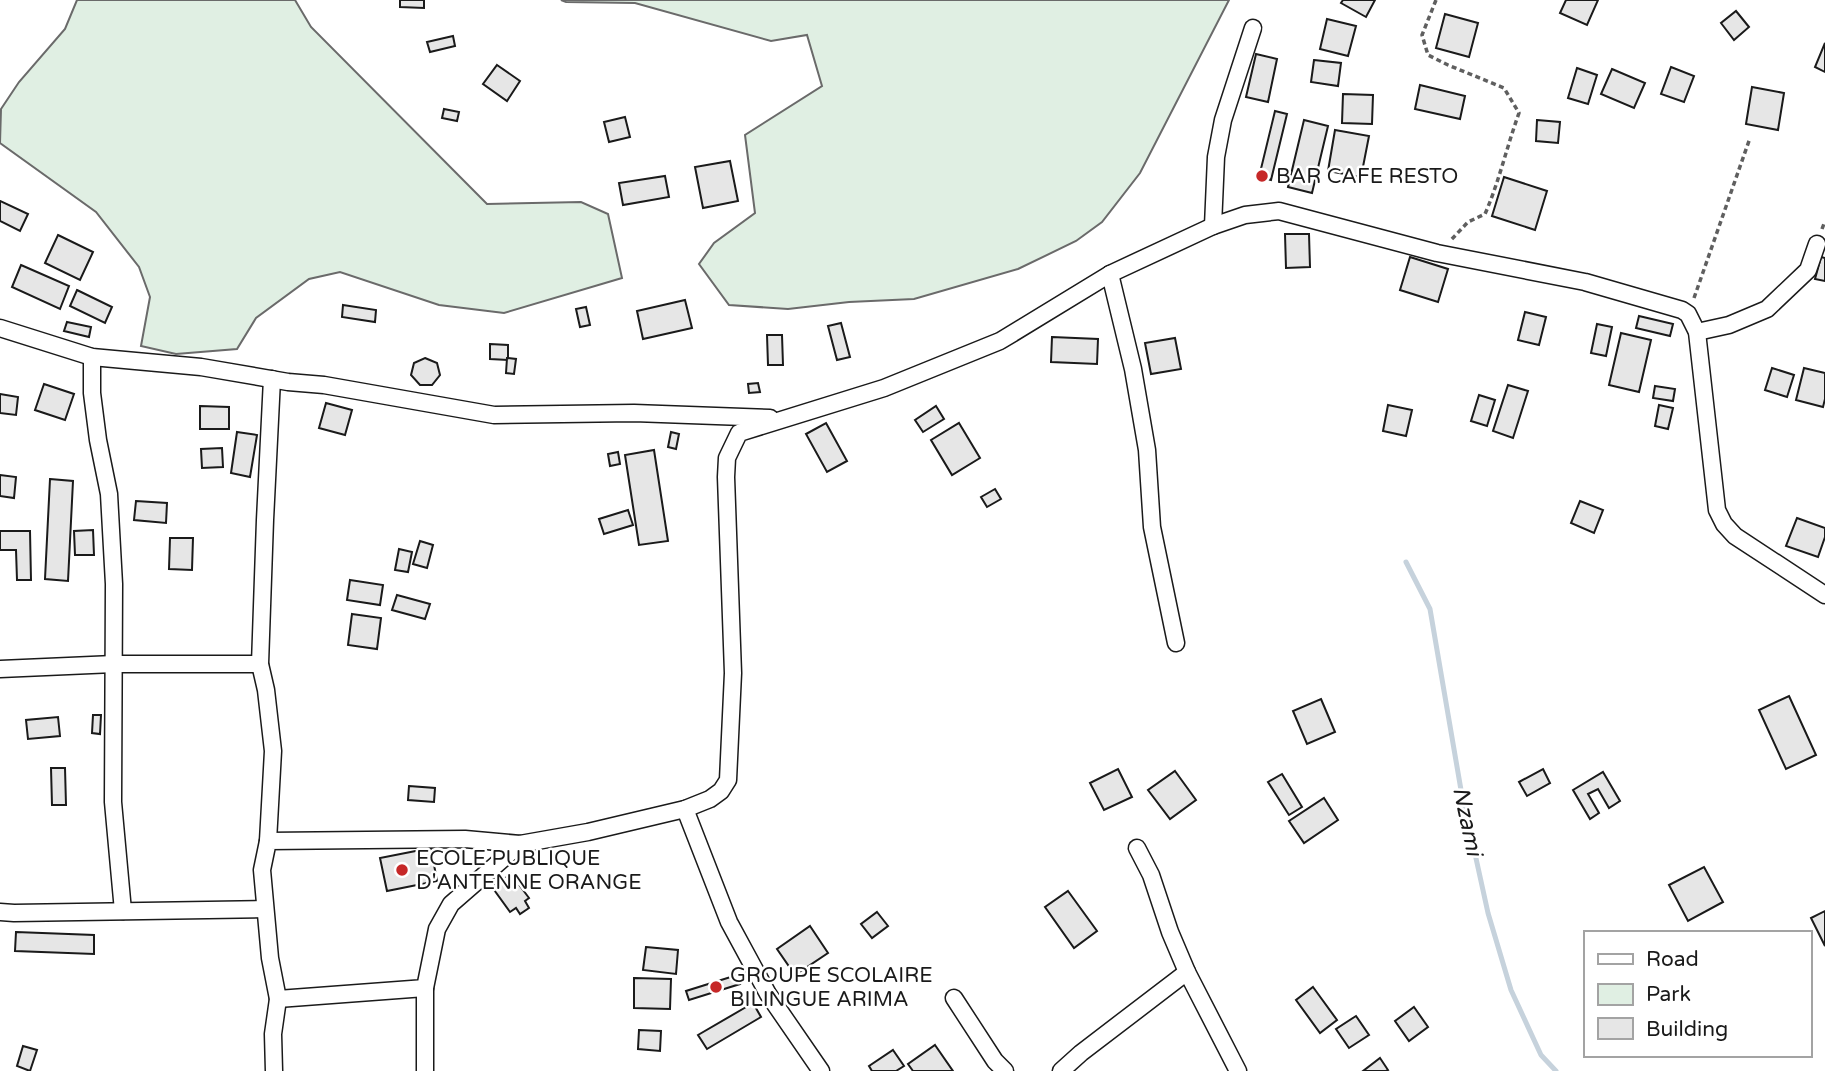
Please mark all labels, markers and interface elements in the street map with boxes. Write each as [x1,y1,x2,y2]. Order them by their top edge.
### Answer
place label: BAR CAFE RESTO [1276,164,1458,189]
marker: BAR CAFE RESTO [1254,168,1270,184]
water label: Nzami [1446,784,1489,861]
place label: ECOLE PUBLIQUE D'ANTENNE ORANGE [416,846,642,895]
marker: ECOLE PUBLIQUE D'ANTENNE ORANGE [394,862,410,878]
legend [1584,931,1811,1057]
text: Road [1646,947,1699,972]
place label: GROUPE SCOLAIRE BILINGUE ARIMA [730,963,933,1012]
marker: GROUPE SCOLAIRE BILINGUE ARIMA [708,979,724,995]
text: Park [1646,982,1691,1007]
text: Building [1646,1017,1728,1042]

